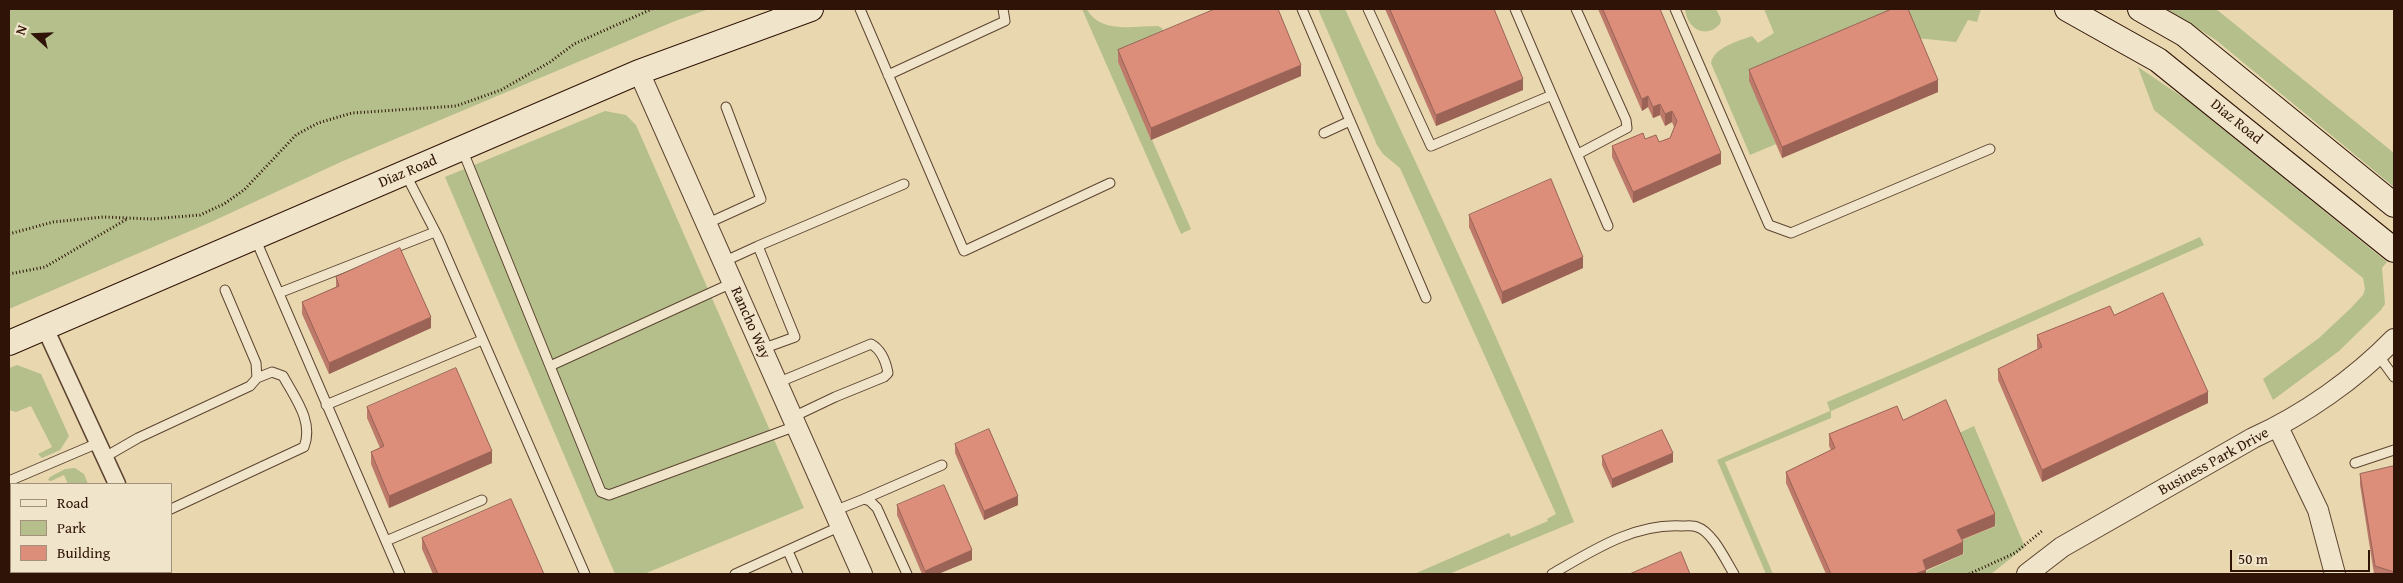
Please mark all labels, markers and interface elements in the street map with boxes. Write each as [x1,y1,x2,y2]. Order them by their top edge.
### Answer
north arrow [10,10,60,60]
text: N [10,22,32,38]
street label: Diaz Road [2206,96,2266,148]
street label: Diaz Road [376,152,440,192]
street label: Rancho Way [726,284,774,362]
street label: Business Park Drive [2156,424,2272,500]
legend [10,483,172,573]
text: Road [57,492,88,513]
text: Park [57,517,86,538]
scale bar [2233,540,2373,572]
text: Building [57,542,110,563]
text: 50 m [2238,548,2268,569]

